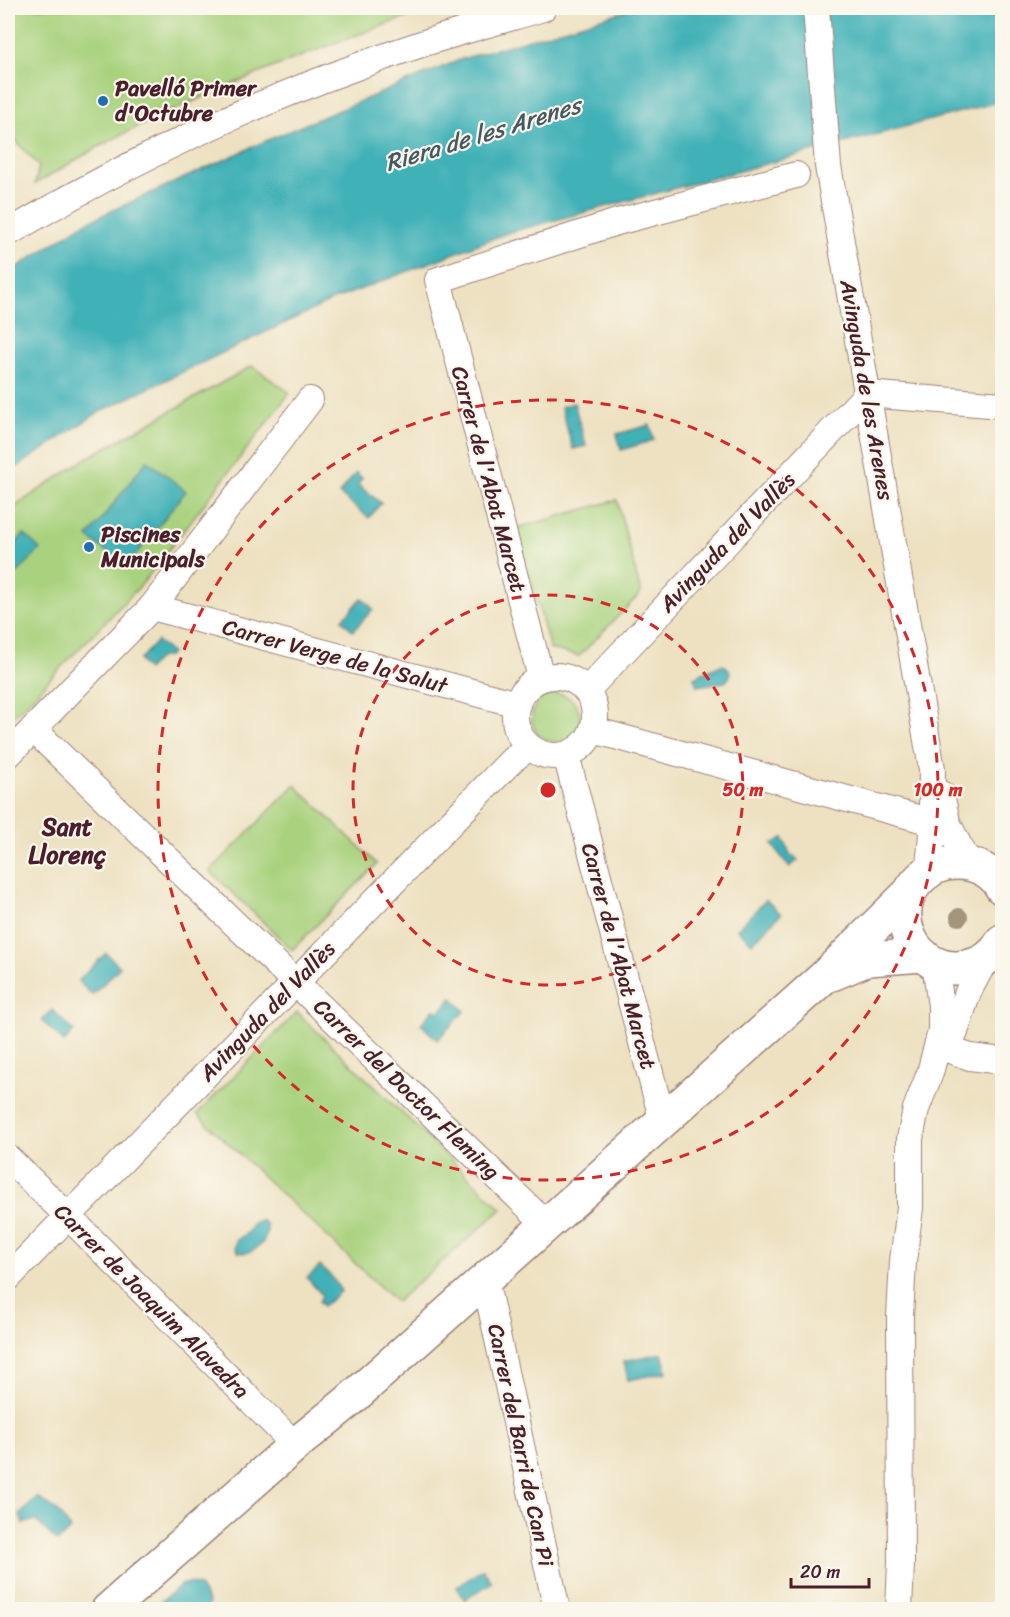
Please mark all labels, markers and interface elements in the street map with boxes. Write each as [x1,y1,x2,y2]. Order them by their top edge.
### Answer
place label: Pavelló Primer d'Octubre [115,69,258,133]
water label: Riera de les Arenes [380,83,589,184]
marker: Pavelló Primer d'Octubre [96,94,110,108]
street label: Avinguda de les Arenes [828,276,906,504]
street label: Carrer de l'Abat Marcet [440,361,538,597]
street label: Avinguda del Vallès [648,462,805,623]
place label: Piscines Municipals [100,515,206,579]
marker: Piscines Municipals [82,540,96,554]
street label: Carrer Verge de la Salut [218,607,453,705]
text: 50 m [723,774,764,806]
text: 100 m [914,774,963,806]
centre of rings [538,780,558,800]
district label: Sant Llorenç [28,806,107,876]
street label: Carrer de l'Abat Marcet [570,838,668,1074]
street label: Avinguda del Vallès [188,931,345,1092]
street label: Carrer del Doctor Fleming [304,989,510,1189]
street label: Carrer de Joaquim Alavedra [45,1194,259,1408]
street label: Carrer del Barri de Can Pi [476,1320,566,1571]
scale bar [791,1551,869,1589]
text: 20 m [800,1556,840,1588]

